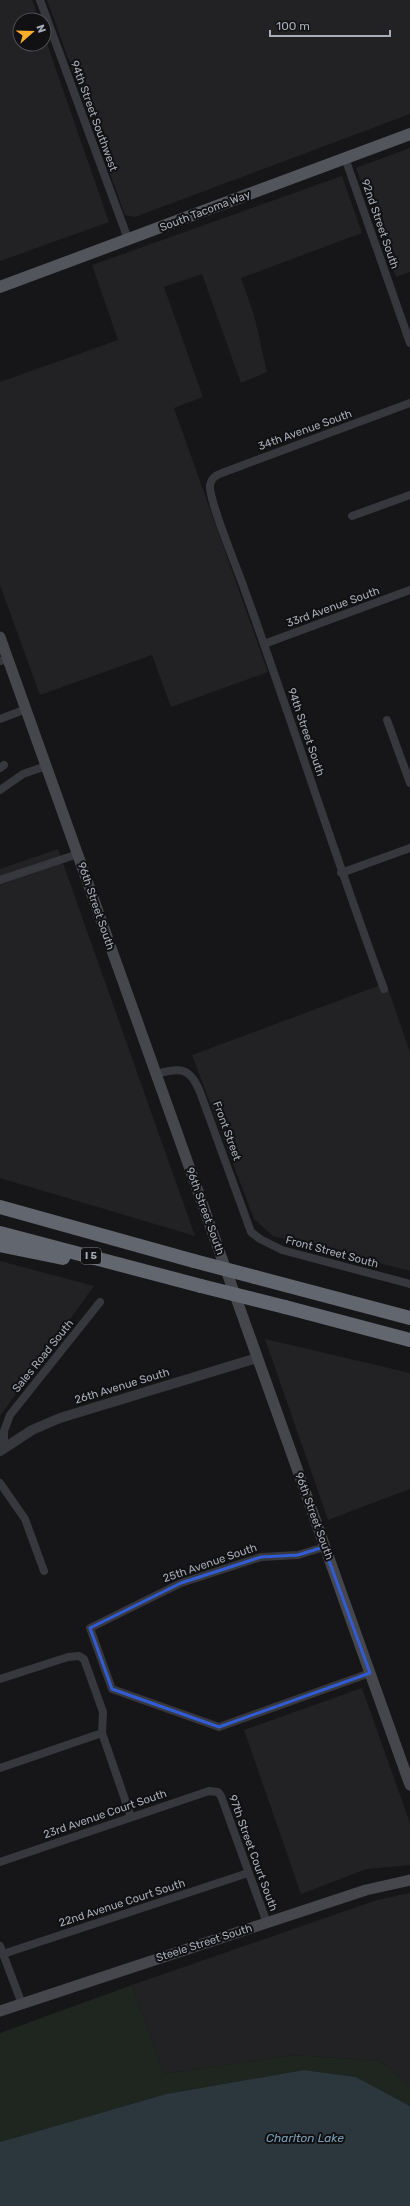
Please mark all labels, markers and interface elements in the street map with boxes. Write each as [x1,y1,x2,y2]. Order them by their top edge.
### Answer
north arrow [12,12,52,52]
scale bar [270,12,390,38]
text: 100 m [276,19,310,33]
text: N [33,23,48,35]
street label: 94th Street Southwest [68,59,120,174]
street label: 92nd Street South [359,177,401,271]
street label: South Tacoma Way [158,188,252,234]
street label: 34th Avenue South [256,407,354,453]
street label: 33rd Avenue South [285,584,381,630]
street label: 94th Street South [285,686,327,778]
street label: 96th Street South [75,860,117,952]
street label: Front Street [210,1100,244,1163]
street label: 96th Street South [183,1166,227,1256]
street label: Front Street South [284,1233,380,1271]
road number: I 5 [81,1248,101,1264]
street label: Sales Road South [10,1317,76,1395]
street label: 26th Avenue South [73,1365,171,1407]
street label: 96th Street South [292,1471,336,1561]
street label: 25th Avenue South [161,1541,259,1585]
street label: 23rd Avenue Court South [42,1787,168,1841]
street label: 97th Street Court South [226,1793,280,1913]
street label: 22nd Avenue Court South [57,1876,187,1930]
street label: Steele Street South [154,1921,254,1965]
water label: Charlton Lake [266,2131,344,2145]

